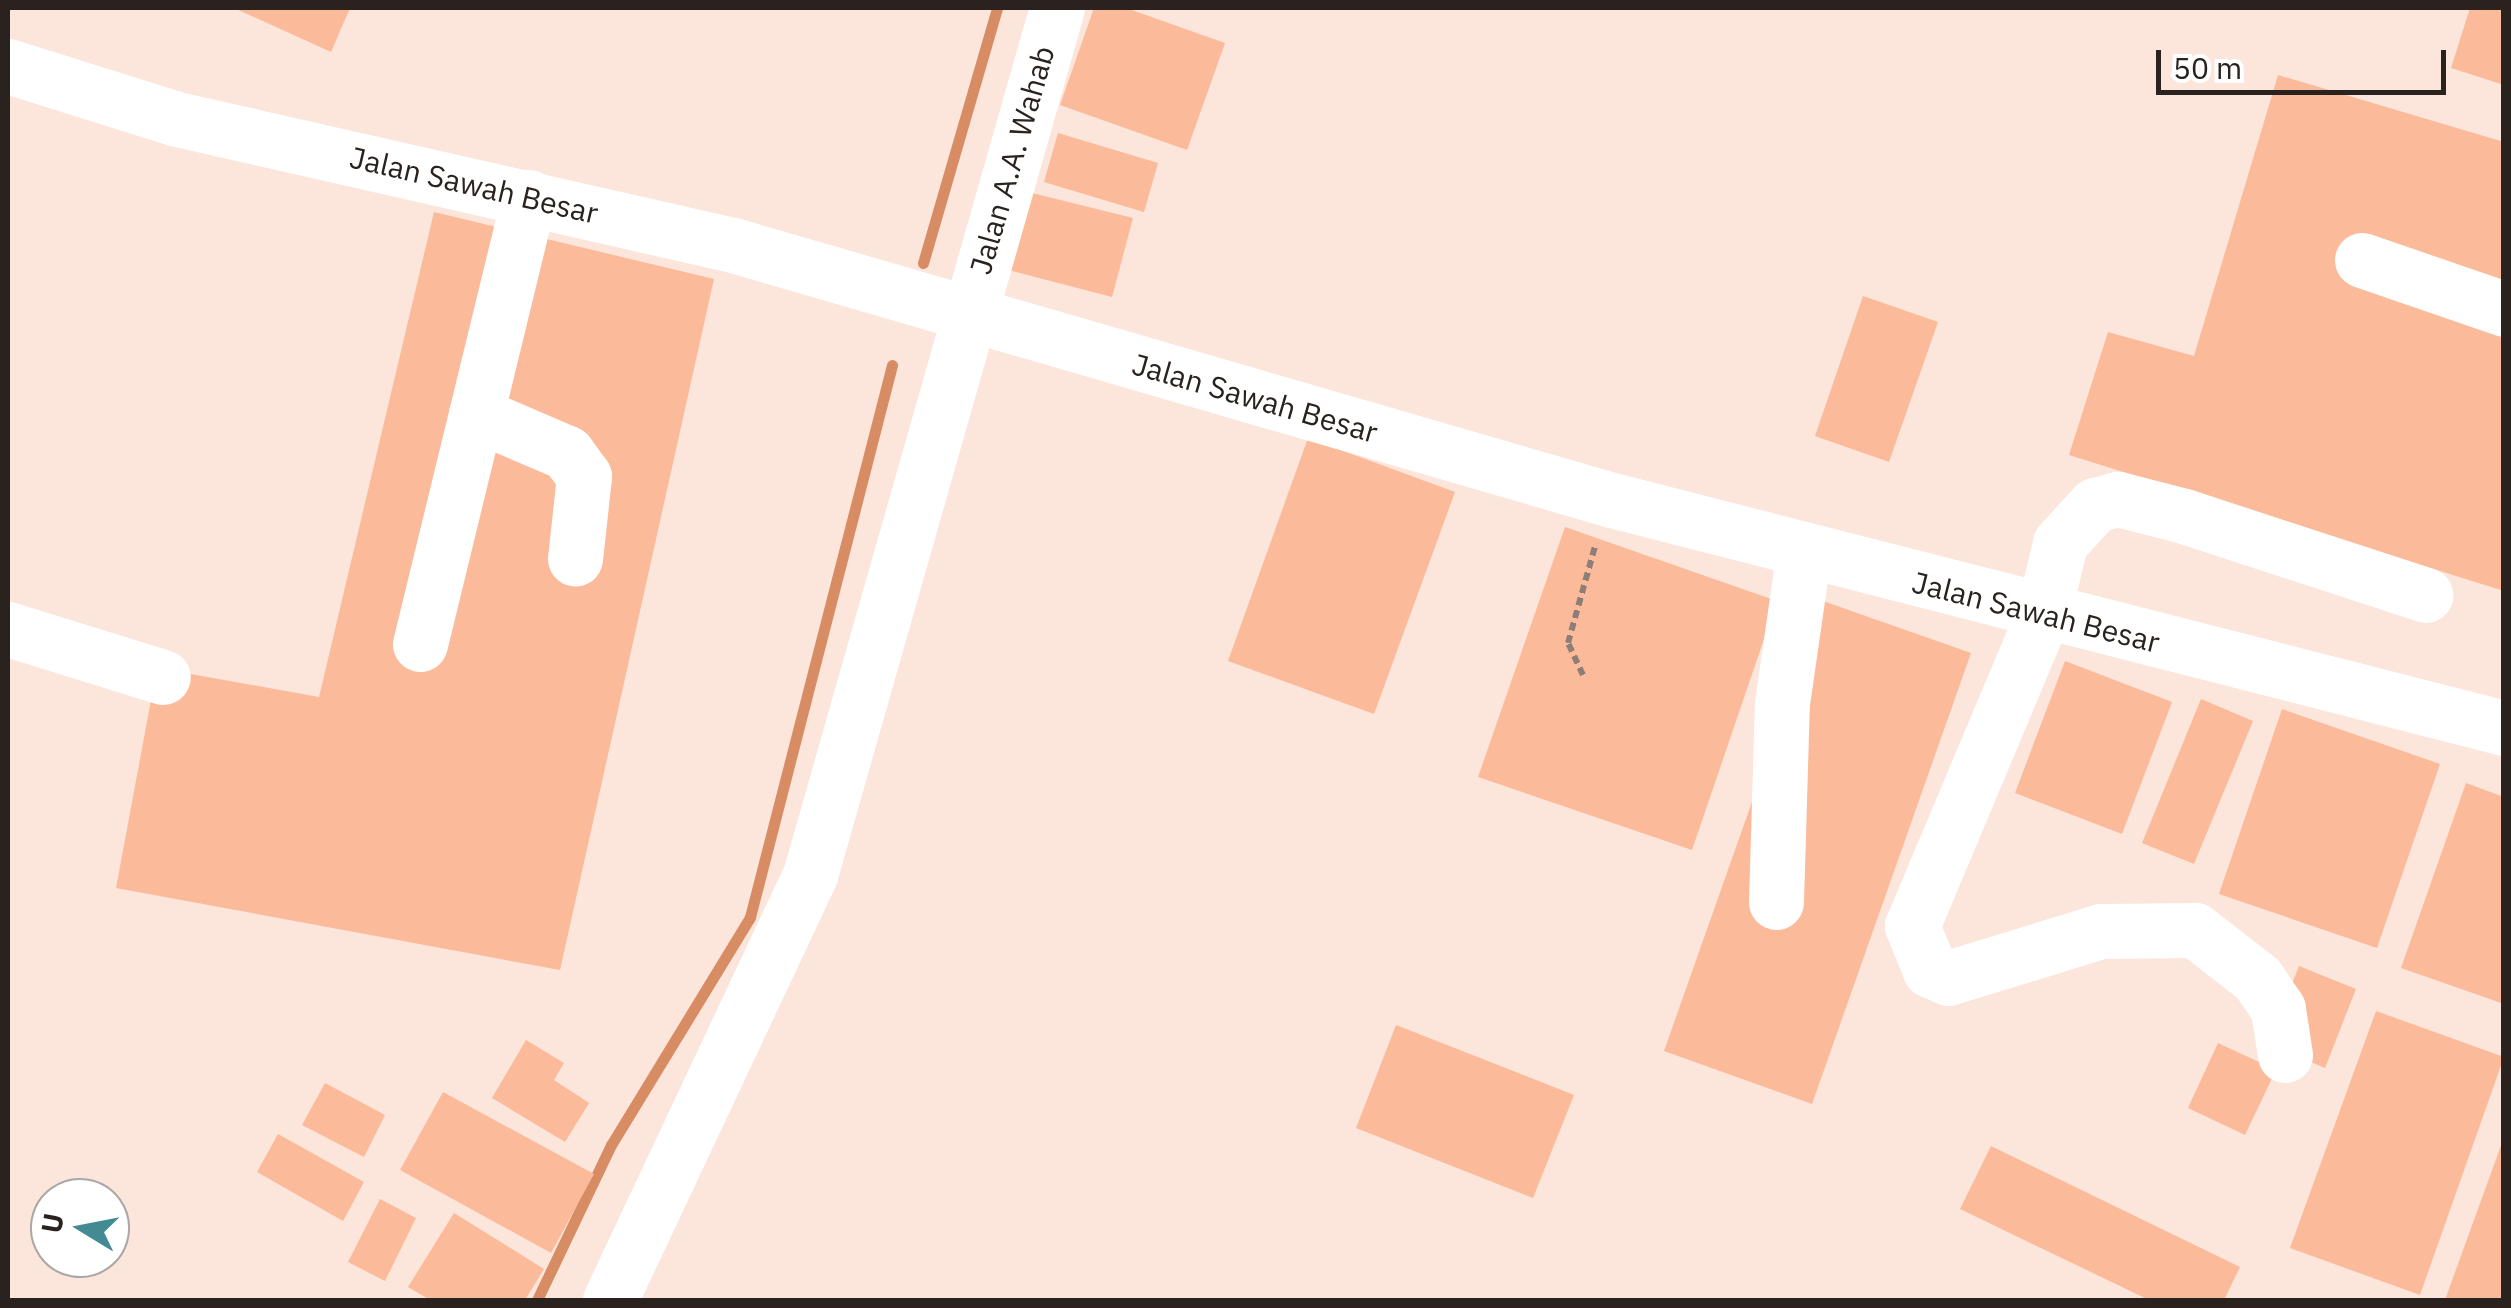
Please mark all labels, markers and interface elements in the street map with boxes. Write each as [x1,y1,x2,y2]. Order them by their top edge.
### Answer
scale bar [2161,30,2451,92]
street label: Jalan A.A. Wahab [962,42,1062,278]
text: 50 m [2173,48,2242,87]
street label: Jalan Sawah Besar [346,139,602,231]
street label: Jalan Sawah Besar [1128,346,1382,450]
street label: Jalan Sawah Besar [1909,564,2163,660]
north arrow [30,1178,130,1278]
text: U [32,1210,72,1236]

